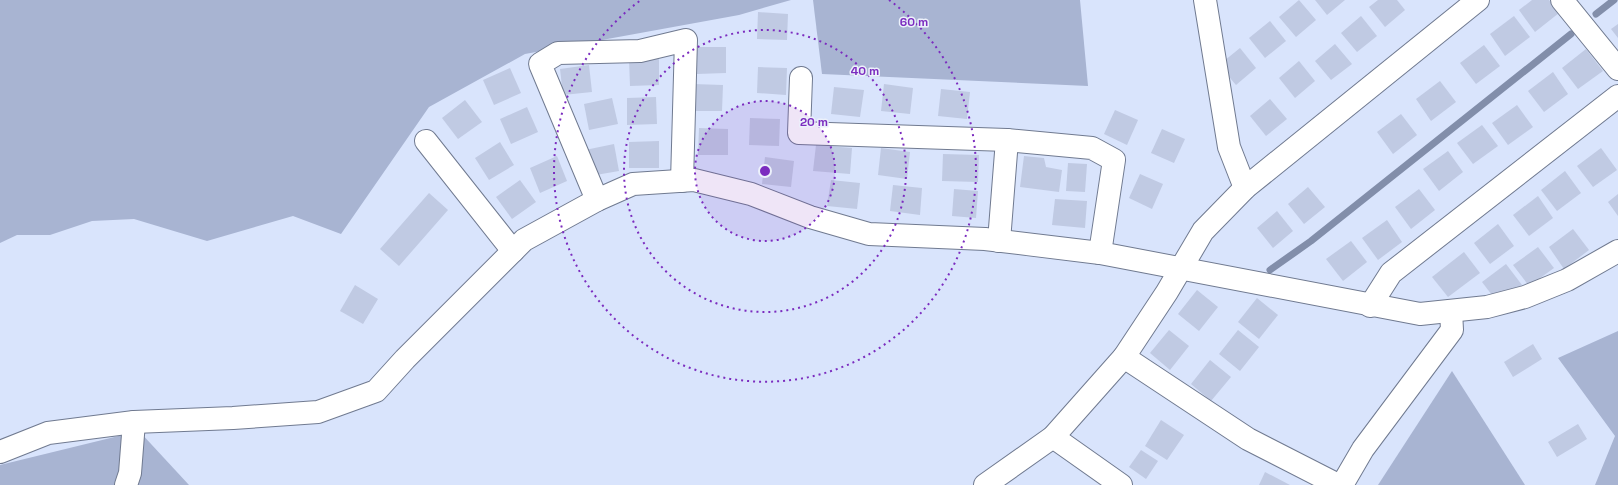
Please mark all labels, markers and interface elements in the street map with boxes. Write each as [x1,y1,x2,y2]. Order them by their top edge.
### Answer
text: 60 m [900,14,928,30]
text: 40 m [851,63,879,79]
text: 20 m [800,114,828,130]
centre of rings [758,164,772,178]

